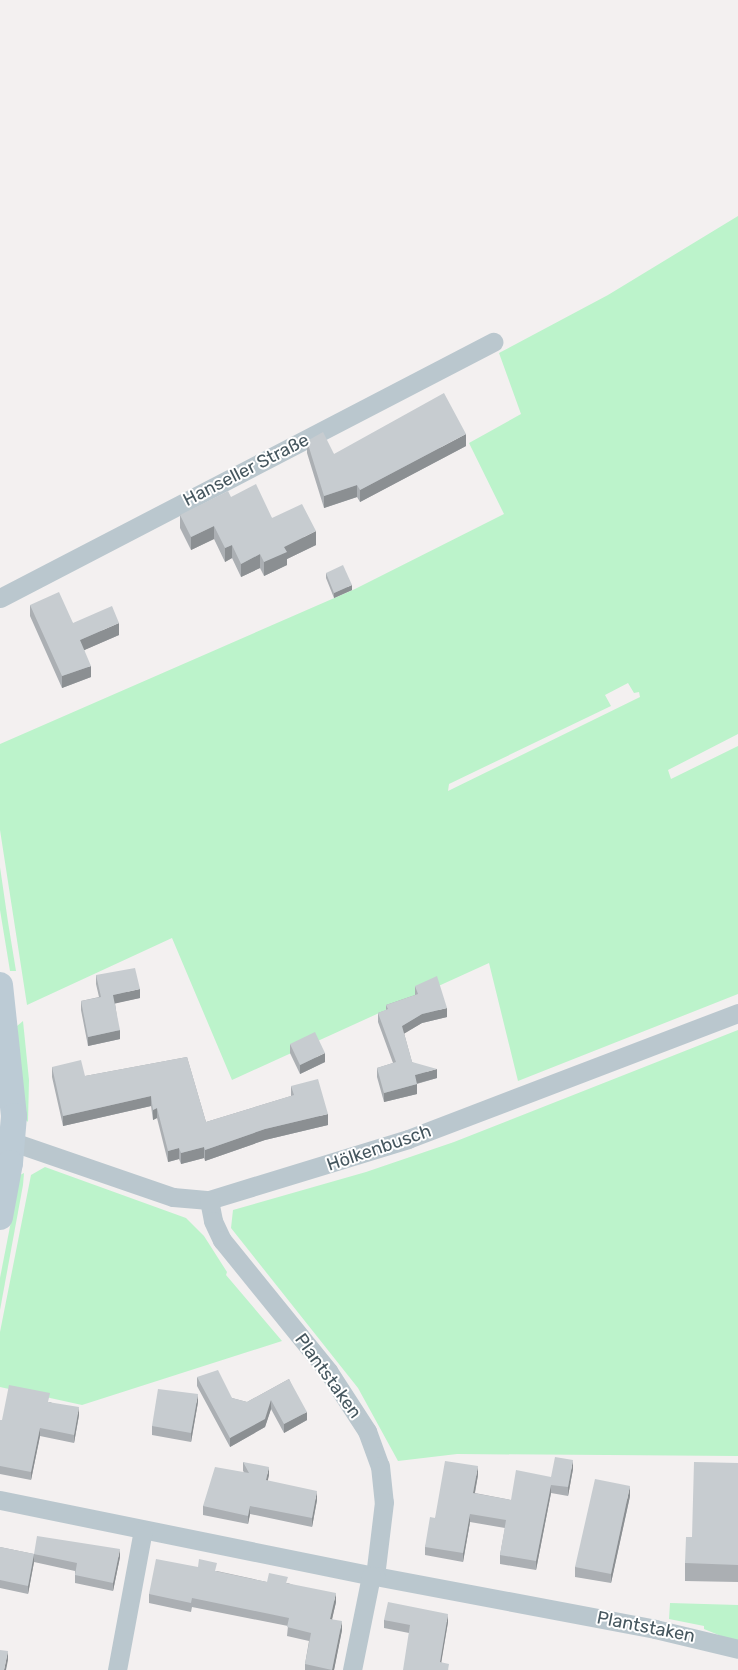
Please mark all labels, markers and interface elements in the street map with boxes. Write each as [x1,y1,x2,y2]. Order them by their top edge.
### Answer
street label: Hanseller Straße [179,429,313,511]
street label: Hölkenbusch [324,1120,434,1176]
street label: Plantstaken [290,1329,366,1423]
street label: Plantstaken [595,1607,697,1647]

